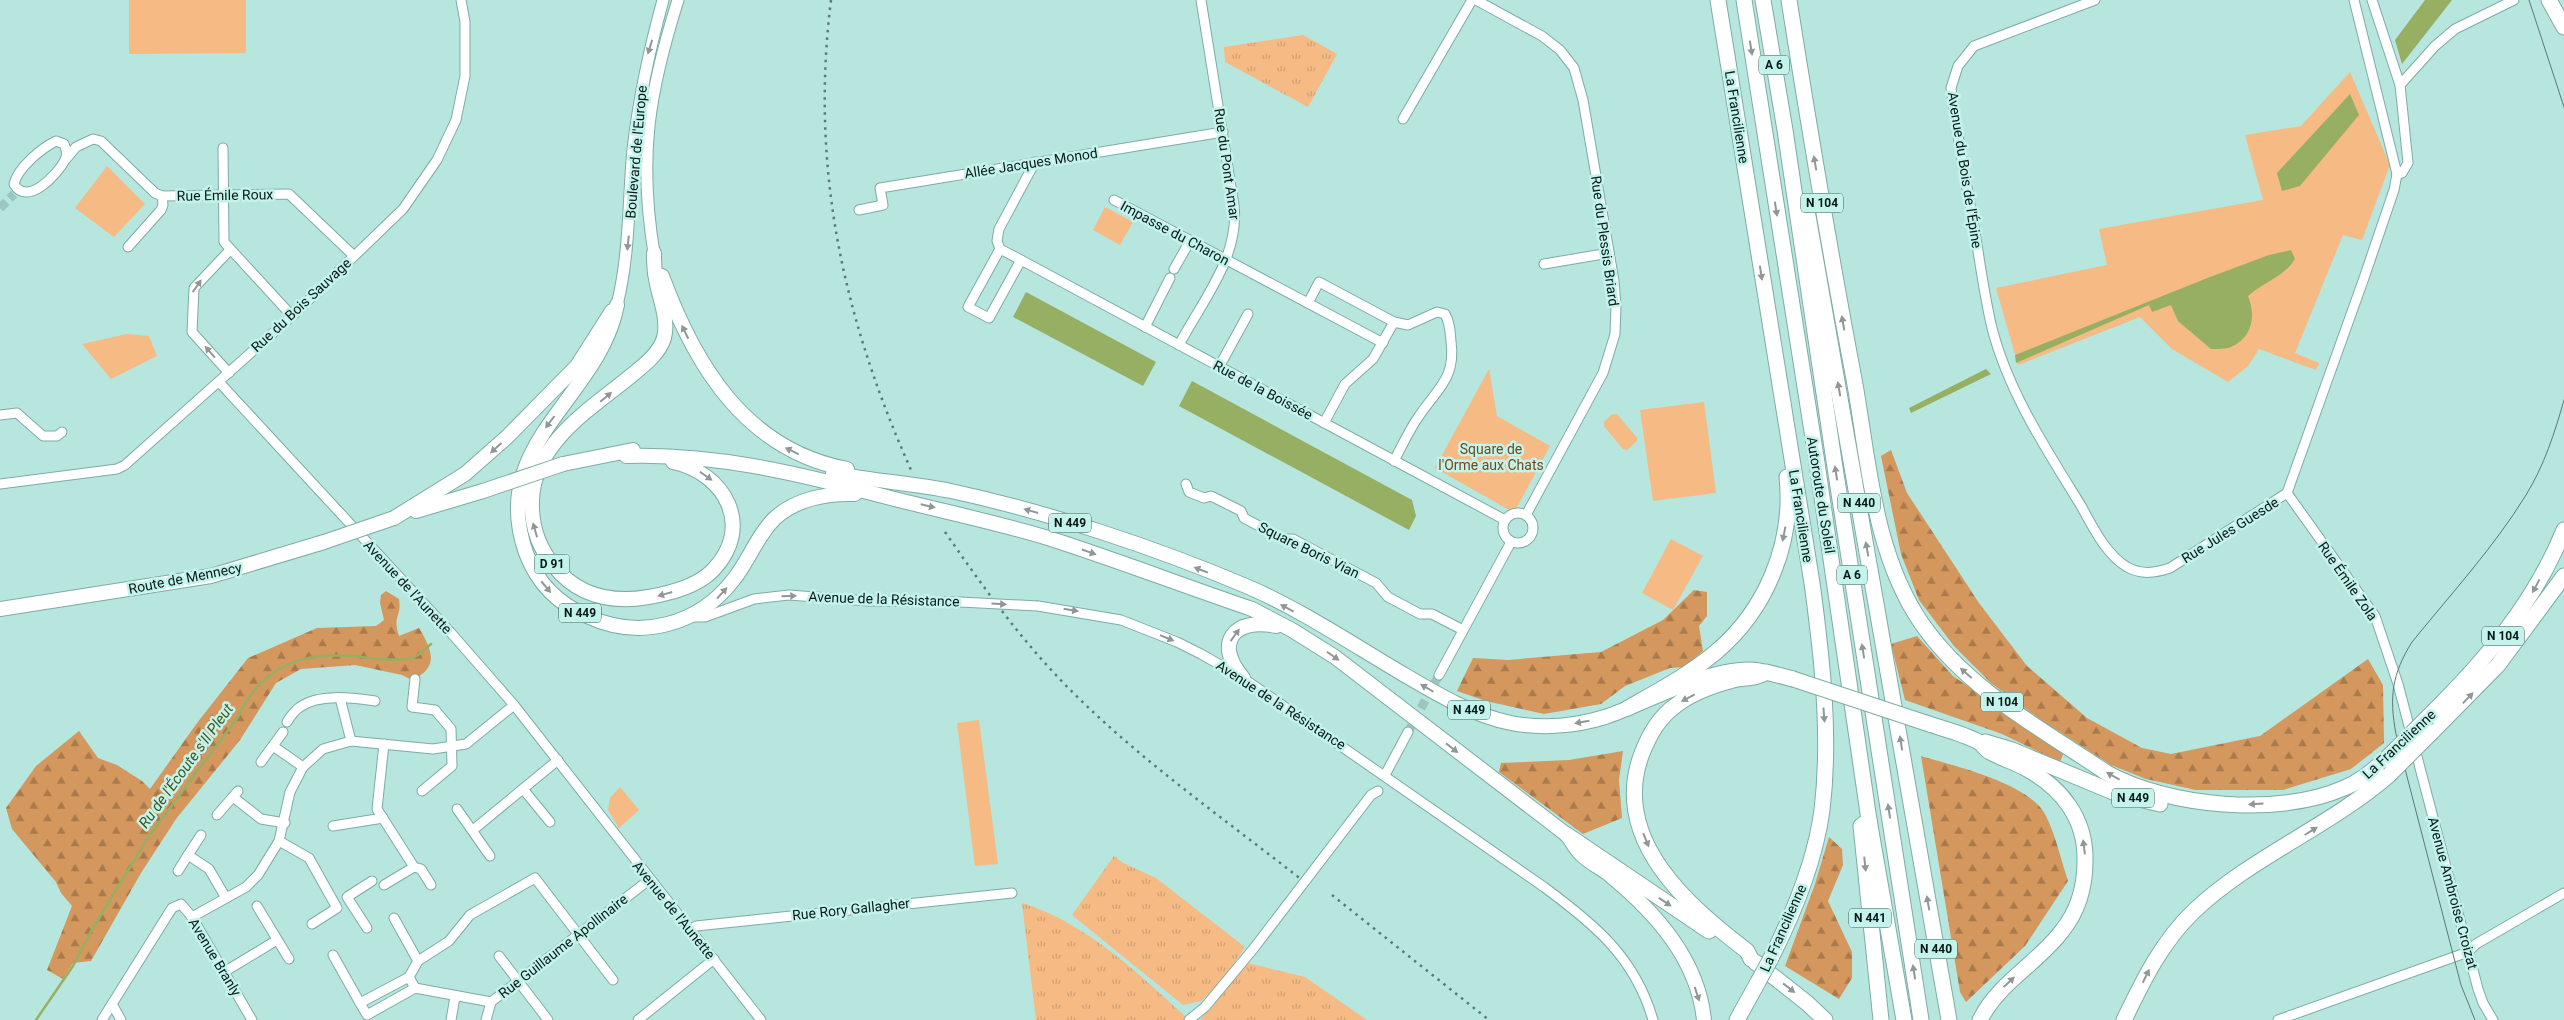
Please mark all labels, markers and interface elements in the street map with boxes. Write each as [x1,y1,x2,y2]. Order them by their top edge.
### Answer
one-way arrow [646,40,654,55]
one-way arrow [1747,41,1755,57]
road number: A 6 [1759,56,1789,74]
street label: La Francilienne [1722,69,1752,165]
street label: Boulevard de l'Europe [622,85,650,219]
street label: Avenue du Bois de l'Épine [1945,90,1986,249]
street label: Rue du Pont Amar [1211,107,1243,221]
street label: Allée Jacques Monod [963,145,1099,181]
one-way arrow [1811,155,1819,171]
street label: Rue du Plessis Briard [1588,175,1622,307]
street label: Rue Émile Roux [177,185,273,204]
road number: N 104 [1801,194,1843,212]
street label: Impasse du Charon [1118,198,1232,268]
one-way arrow [1773,201,1781,217]
one-way arrow [624,235,632,251]
street label: Rue du Bois Sauvage [248,255,354,355]
one-way arrow [1758,265,1766,281]
one-way arrow [192,279,202,293]
one-way arrow [1839,315,1847,331]
one-way arrow [681,325,689,339]
one-way arrow [205,346,216,359]
street label: Rue de la Boissée [1211,357,1315,423]
one-way arrow [1835,381,1843,396]
one-way arrow [600,392,612,403]
one-way arrow [545,415,555,429]
street label: Autoroute du Soleil [1804,435,1838,555]
park label: Square de l'Orme aux Chats [1438,441,1544,473]
one-way arrow [489,442,502,453]
one-way arrow [785,447,799,455]
one-way arrow [1831,465,1839,481]
street label: La Francilienne [1786,468,1816,564]
one-way arrow [699,471,713,481]
road number: N 440 [1838,493,1880,512]
street label: Rue Jules Guesde [2179,494,2281,566]
one-way arrow [921,502,936,510]
one-way arrow [1023,507,1038,515]
road number: N 449 [1049,514,1091,532]
street label: Square Boris Vian [1256,519,1362,581]
one-way arrow [531,523,539,538]
one-way arrow [1780,527,1788,542]
street label: Avenue de l’Aunette [361,537,455,637]
street label: Rue Émile Zola [2315,538,2382,623]
one-way arrow [1863,540,1871,556]
one-way arrow [1082,548,1097,556]
road number: D 91 [534,554,570,574]
street label: Route de Mennecy [127,559,243,597]
one-way arrow [1194,565,1208,573]
road number: A 6 [1837,566,1867,584]
one-way arrow [2532,579,2541,592]
one-way arrow [541,580,552,593]
one-way arrow [716,587,728,599]
street label: Avenue de la Résistance [808,588,960,610]
one-way arrow [657,590,672,598]
one-way arrow [781,592,797,600]
one-way arrow [991,601,1007,609]
one-way arrow [1280,603,1294,612]
road number: N 449 [559,604,601,622]
one-way arrow [1063,607,1079,615]
road number: N 104 [2482,626,2524,646]
one-way arrow [1230,628,1240,642]
one-way arrow [1160,634,1174,642]
one-way arrow [1859,642,1867,658]
one-way arrow [1326,651,1339,661]
street label: Avenue de la Résistance [1213,657,1349,753]
one-way arrow [1960,667,1972,679]
one-way arrow [1420,684,1434,693]
road number: N 104 [1981,692,2023,712]
one-way arrow [2461,693,2473,705]
one-way arrow [1681,694,1694,703]
water label: Ru de l'Écoute s'Il Pleut [135,700,237,832]
road number: N 449 [1448,700,1490,720]
street label: La Francilienne [2359,706,2439,782]
one-way arrow [1821,707,1829,723]
one-way arrow [1574,719,1590,727]
one-way arrow [1896,735,1904,751]
one-way arrow [1445,743,1459,753]
one-way arrow [2106,772,2120,780]
road number: N 449 [2112,788,2154,808]
one-way arrow [2248,800,2264,808]
one-way arrow [1884,803,1892,819]
street label: Avenue Ambroise Croizat [2425,815,2481,971]
one-way arrow [2305,826,2318,835]
one-way arrow [1642,833,1650,848]
one-way arrow [2080,839,2088,855]
one-way arrow [1861,856,1869,872]
street label: Avenue de l'Aunette [630,858,718,962]
street label: La Francilienne [1757,882,1809,974]
street label: Rue Guillaume Apollinaire [495,891,631,1001]
street label: Rue Rory Gallagher [791,895,911,923]
one-way arrow [1923,895,1931,911]
one-way arrow [1659,897,1672,907]
road number: N 441 [1849,908,1891,928]
street label: Avenue Branly [186,915,245,999]
road number: N 440 [1915,940,1957,959]
one-way arrow [1909,963,1917,979]
one-way arrow [2142,969,2150,983]
one-way arrow [2003,976,2015,988]
one-way arrow [1782,983,1795,994]
one-way arrow [1694,986,1702,1001]

